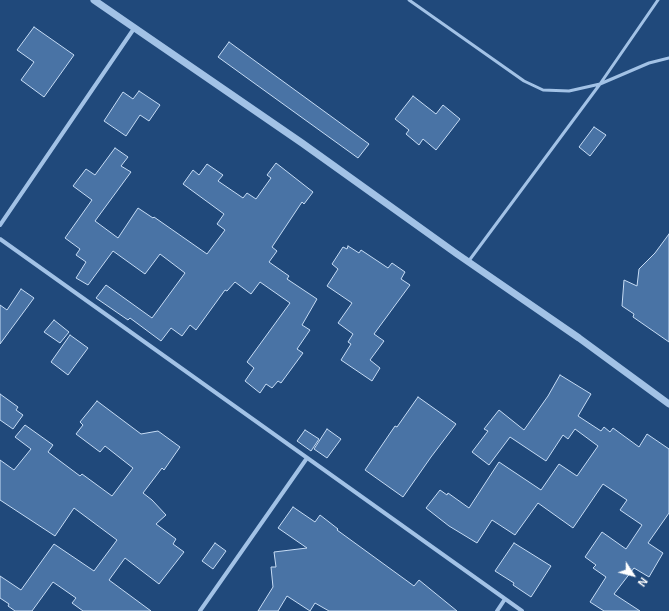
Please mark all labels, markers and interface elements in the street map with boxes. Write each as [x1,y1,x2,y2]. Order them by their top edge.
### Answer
north arrow [613,555,653,595]
text: N [636,575,650,589]

